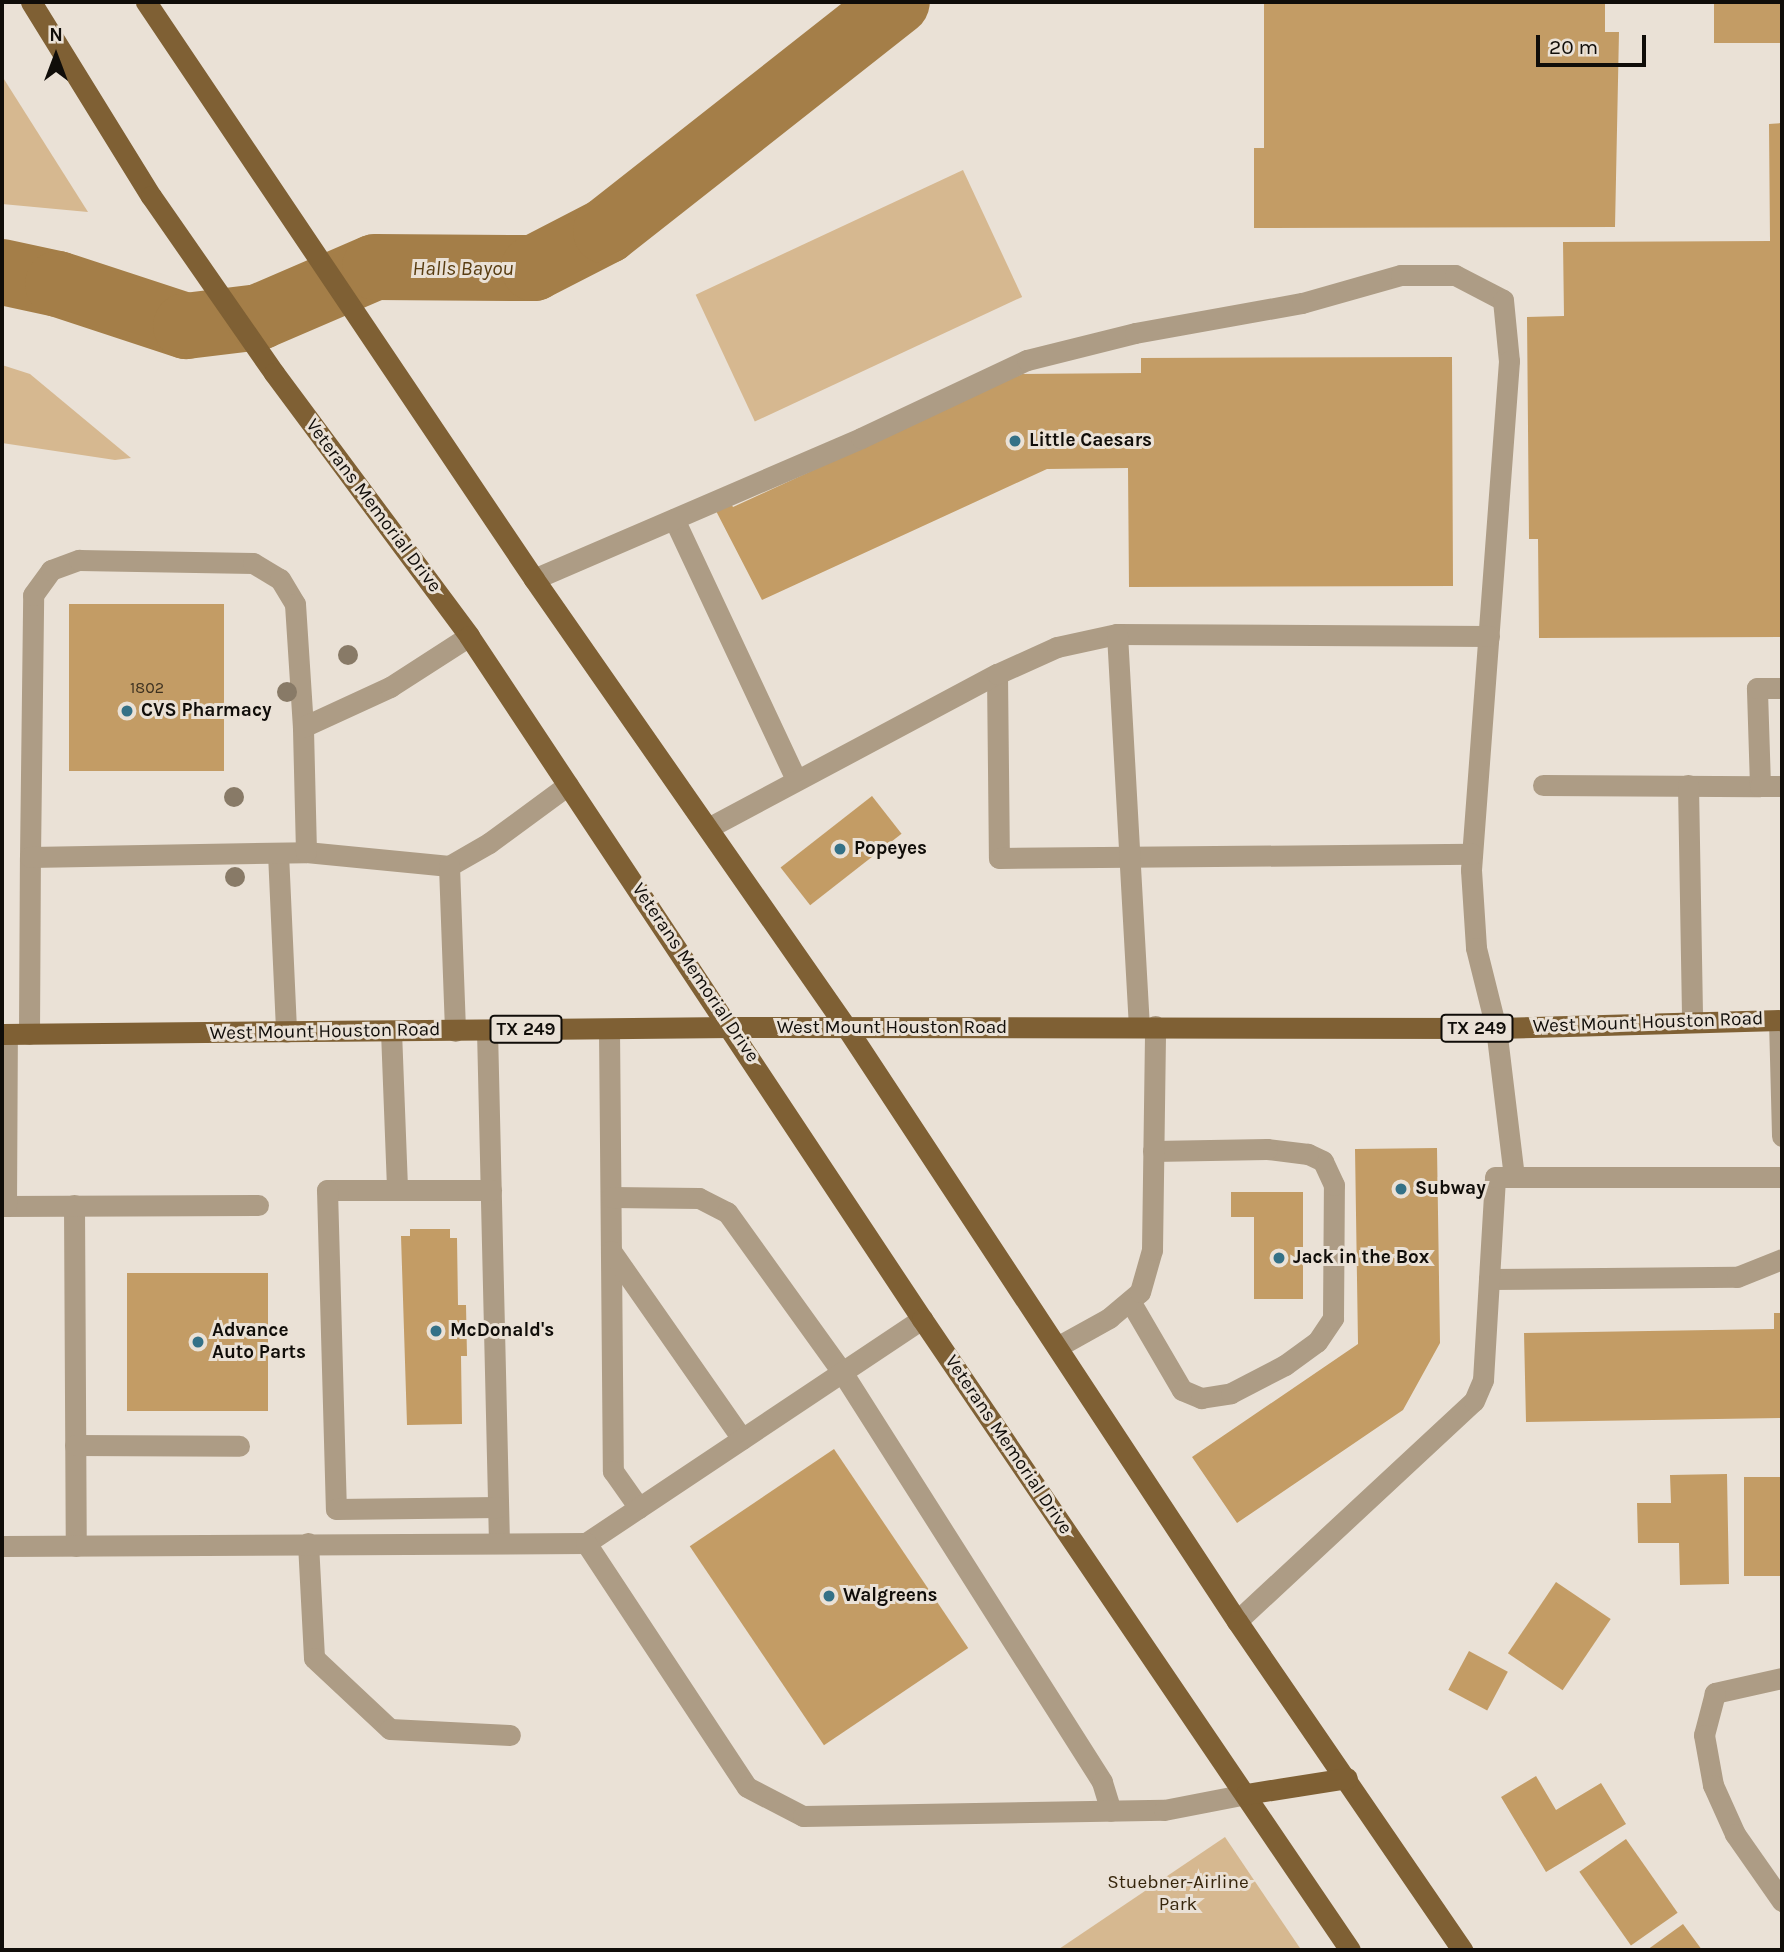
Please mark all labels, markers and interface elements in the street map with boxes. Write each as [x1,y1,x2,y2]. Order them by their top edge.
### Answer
north arrow [21,21,91,91]
scale bar [1539,21,1649,65]
text: N [49,24,63,46]
text: 20 m [1549,35,1598,59]
water label: Halls Bayou [412,255,514,281]
street label: Veterans Memorial Drive [300,415,446,597]
place label: Little Caesars [1029,430,1152,452]
marker: Little Caesars [1007,433,1023,449]
house number: 1802 [130,678,164,698]
place label: CVS Pharmacy [141,700,272,722]
marker: CVS Pharmacy [119,703,135,719]
place label: Popeyes [854,838,927,860]
marker: Popeyes [832,841,848,857]
street label: Veterans Memorial Drive [626,879,764,1067]
street label: West Mount Houston Road [1532,1008,1764,1038]
road number: TX 249 [489,1014,563,1044]
road number: TX 249 [1440,1014,1514,1042]
street label: West Mount Houston Road [777,1017,1007,1039]
street label: West Mount Houston Road [209,1019,441,1045]
place label: Subway [1415,1178,1486,1200]
marker: Subway [1393,1181,1409,1197]
place label: Jack in the Box [1293,1247,1429,1269]
marker: Jack in the Box [1271,1250,1287,1266]
place label: Advance Auto Parts [212,1320,306,1364]
place label: McDonald's [450,1320,554,1342]
marker: McDonald's [428,1323,444,1339]
marker: Advance Auto Parts [190,1334,206,1350]
street label: Veterans Memorial Drive [939,1351,1077,1539]
place label: Walgreens [843,1585,938,1607]
marker: Walgreens [821,1588,837,1604]
park label: Stuebner-Airline Park [1107,1872,1249,1916]

